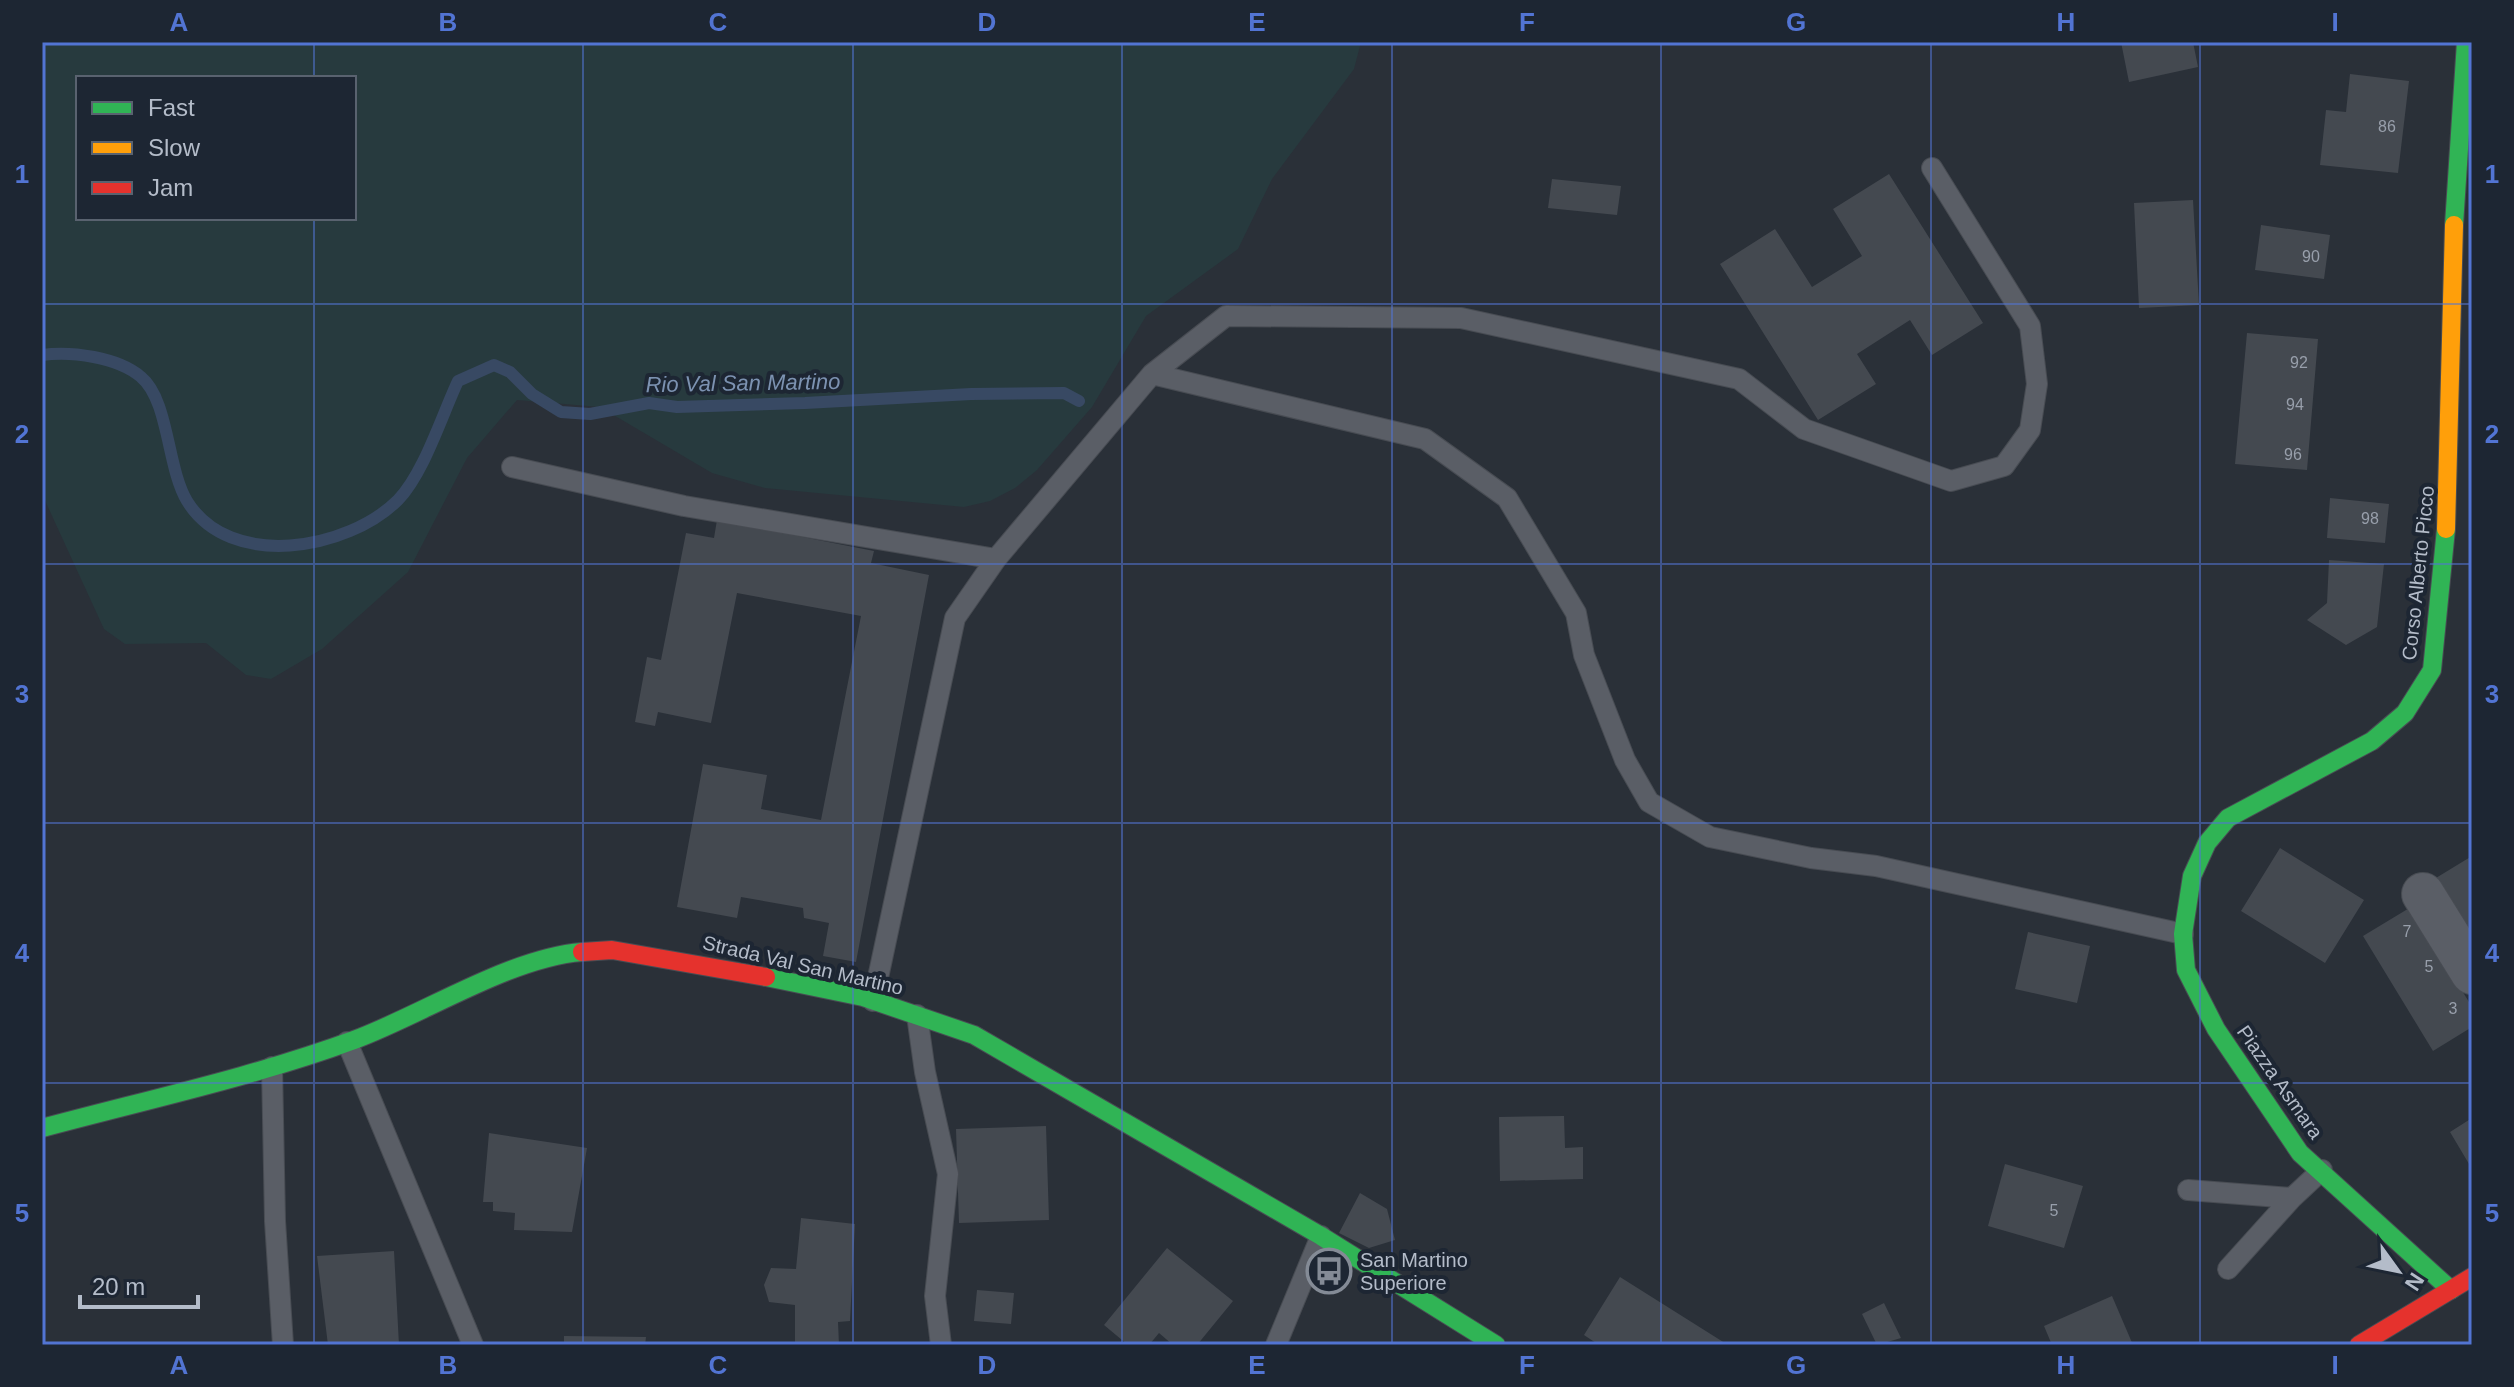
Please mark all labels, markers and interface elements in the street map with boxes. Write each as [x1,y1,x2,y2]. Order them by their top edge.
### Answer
text: A [170,7,189,37]
text: B [439,7,457,37]
text: C [709,7,728,37]
text: D [978,7,996,37]
text: E [1248,7,1266,37]
text: F [1519,7,1535,37]
text: G [1786,7,1806,37]
text: H [2057,7,2075,37]
text: I [2331,7,2339,37]
legend [76,76,356,220]
text: Fast [148,94,195,121]
house number: 86 [2378,118,2396,135]
text: Slow [148,134,201,161]
text: 1 [15,159,29,189]
text: 1 [2485,159,2499,189]
text: Jam [148,174,193,201]
house number: 90 [2302,248,2320,265]
house number: 92 [2290,354,2308,371]
water label: Rio Val San Martino [645,369,841,397]
house number: 94 [2286,396,2304,413]
text: 2 [15,419,29,449]
text: 2 [2485,419,2499,449]
house number: 96 [2284,446,2302,463]
street label: Corso Alberto Picco [2398,485,2438,661]
house number: 98 [2361,510,2379,527]
text: 3 [15,679,29,709]
text: 3 [2485,679,2499,709]
house number: 7 [2403,923,2412,940]
street label: Strada Val San Martino [701,931,905,999]
text: 4 [15,938,30,968]
text: 4 [2485,938,2500,968]
house number: 5 [2425,958,2434,975]
house number: 3 [2449,1000,2458,1017]
street label: Piazza Asmara [2233,1021,2328,1144]
text: 5 [15,1198,29,1228]
text: 5 [2485,1198,2499,1228]
house number: 5 [2050,1202,2059,1219]
north arrow [2358,1231,2438,1311]
bus stop icon: San Martino Superiore [1305,1247,1353,1295]
place label: San Martino Superiore [1360,1249,1468,1294]
scale bar [80,1259,198,1309]
text: N [2400,1268,2429,1295]
text: 20 m [92,1273,145,1300]
text: A [170,1350,189,1380]
text: B [439,1350,457,1380]
text: C [709,1350,728,1380]
text: D [978,1350,996,1380]
text: E [1248,1350,1266,1380]
text: F [1519,1350,1535,1380]
text: G [1786,1350,1806,1380]
text: H [2057,1350,2075,1380]
text: I [2331,1350,2339,1380]

